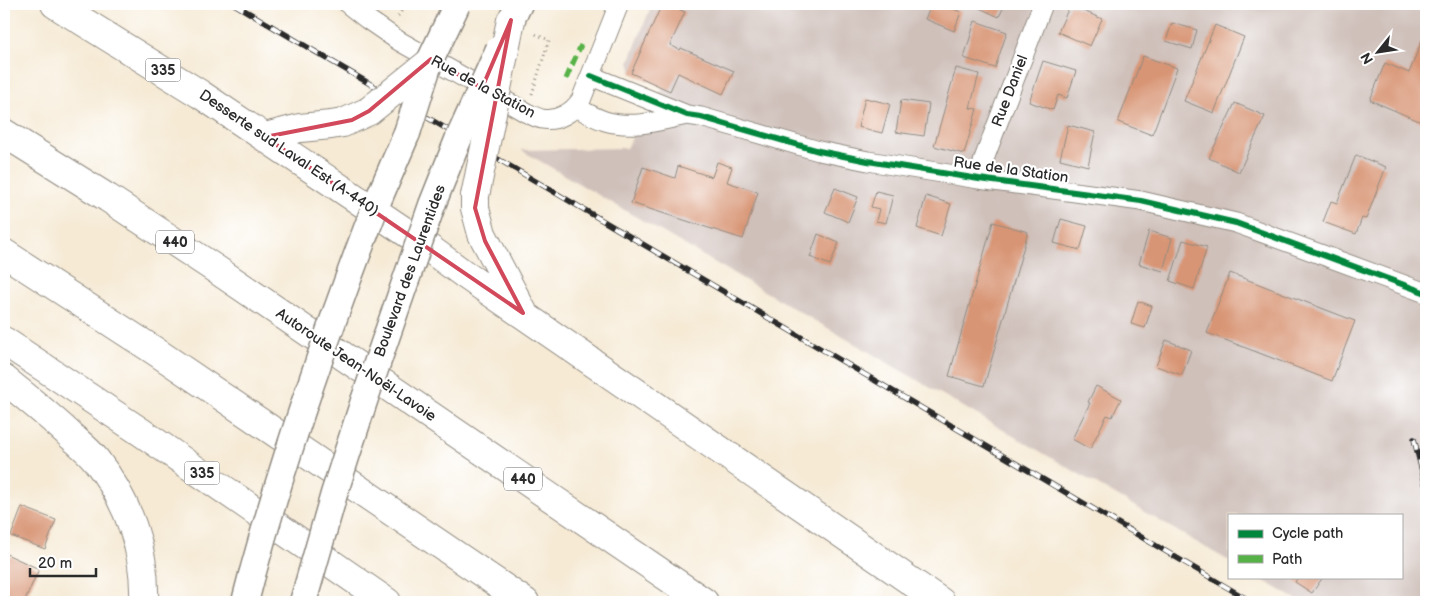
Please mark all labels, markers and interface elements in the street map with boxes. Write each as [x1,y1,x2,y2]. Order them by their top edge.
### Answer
north arrow [1352,28,1402,78]
text: N [1357,49,1377,67]
street label: Rue de la Station [427,51,539,123]
street label: Rue Daniel [988,52,1032,130]
road number: 335 [146,58,180,82]
street label: Desserte sud Laval Est (A-440) [195,86,383,220]
street label: Rue de la Station [952,153,1070,187]
street label: Boulevard des Laurentides [370,182,450,360]
road number: 440 [156,230,194,253]
street label: Autoroute Jean-Noël-Lavoie [272,304,440,426]
road number: 335 [184,462,220,484]
road number: 440 [504,468,542,490]
legend [1228,514,1402,578]
text: Cycle path [1272,524,1343,543]
scale bar [30,546,96,578]
text: Path [1272,550,1302,569]
text: 20 m [38,554,72,573]

